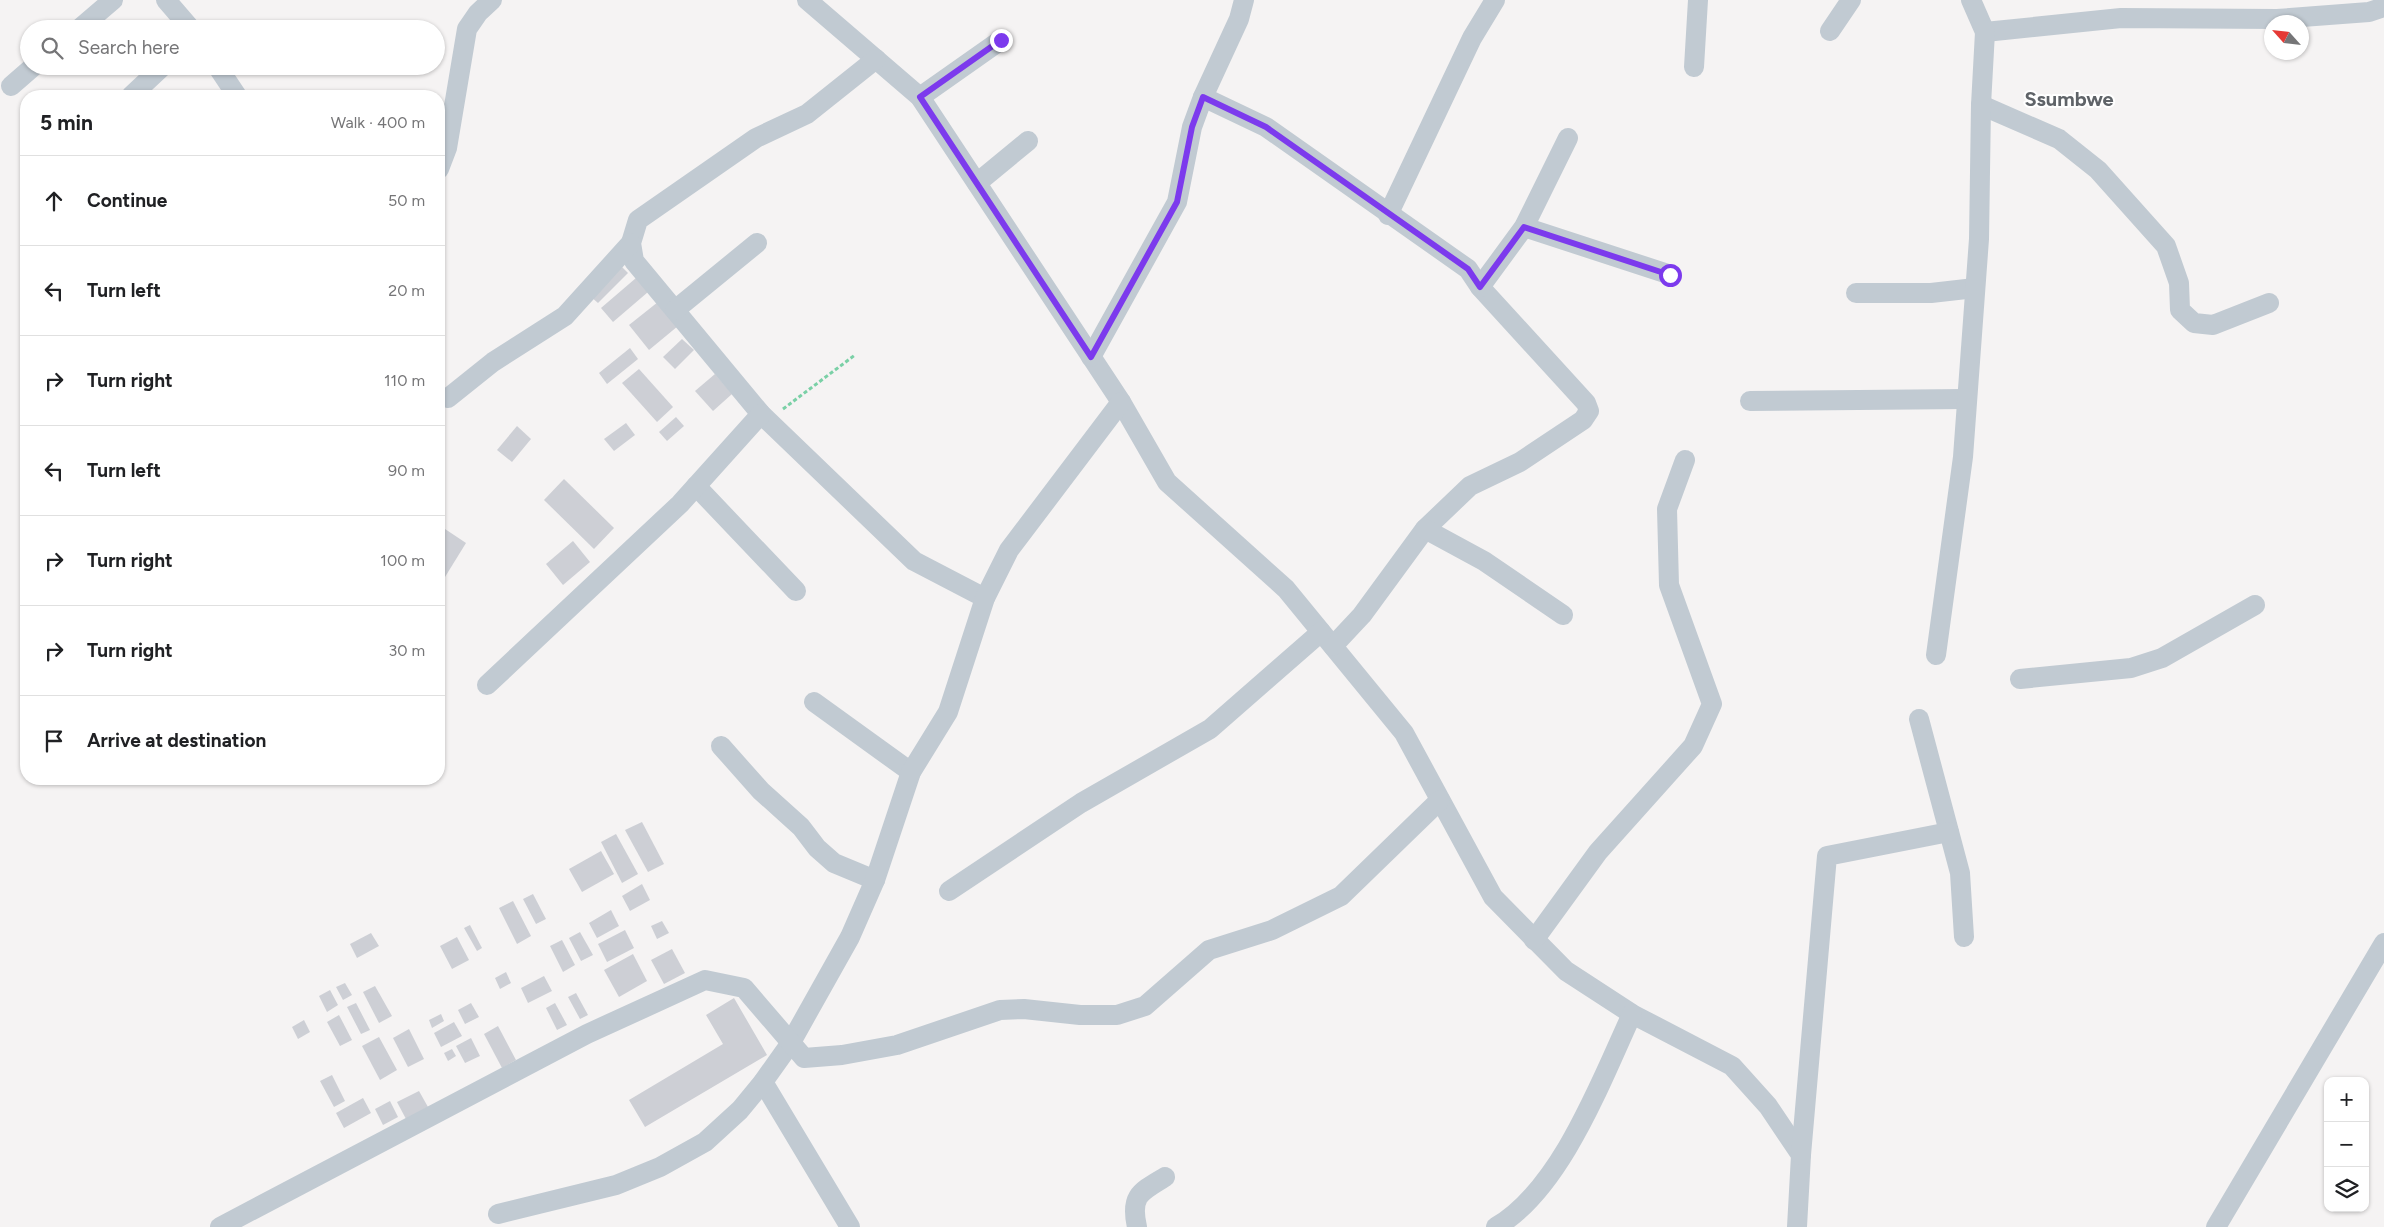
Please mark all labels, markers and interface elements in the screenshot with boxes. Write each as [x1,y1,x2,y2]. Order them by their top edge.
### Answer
north arrow [2264,15,2309,60]
search box [20,20,445,75]
route end [990,29,1013,52]
icon: search [38,34,66,62]
text: Search here [78,36,180,59]
district label: Ssumbwe [2024,87,2114,111]
text: 5 min [40,110,93,135]
text: Walk · 400 m [331,113,425,132]
icon: ahead [40,187,68,215]
text: Continue [87,189,167,212]
text: 50 m [388,191,425,210]
route start [1659,264,1682,287]
icon: left [40,277,68,305]
text: Turn left [87,279,161,302]
text: 20 m [388,281,425,300]
icon: right [40,367,68,395]
text: Turn right [87,369,173,392]
text: 110 m [384,371,425,390]
icon: left [40,457,68,485]
text: Turn left [87,459,161,482]
text: 90 m [388,461,425,480]
icon: right [40,547,68,575]
text: Turn right [87,549,173,572]
text: 100 m [380,551,425,570]
icon: right [40,637,68,665]
text: Turn right [87,639,173,662]
text: 30 m [388,641,425,660]
icon: arrive [40,727,68,755]
text: Arrive at destination [87,729,266,752]
map controls [2324,1077,2369,1212]
button: + [2324,1077,2369,1122]
button: − [2324,1122,2369,1167]
button: layers [2324,1167,2369,1212]

